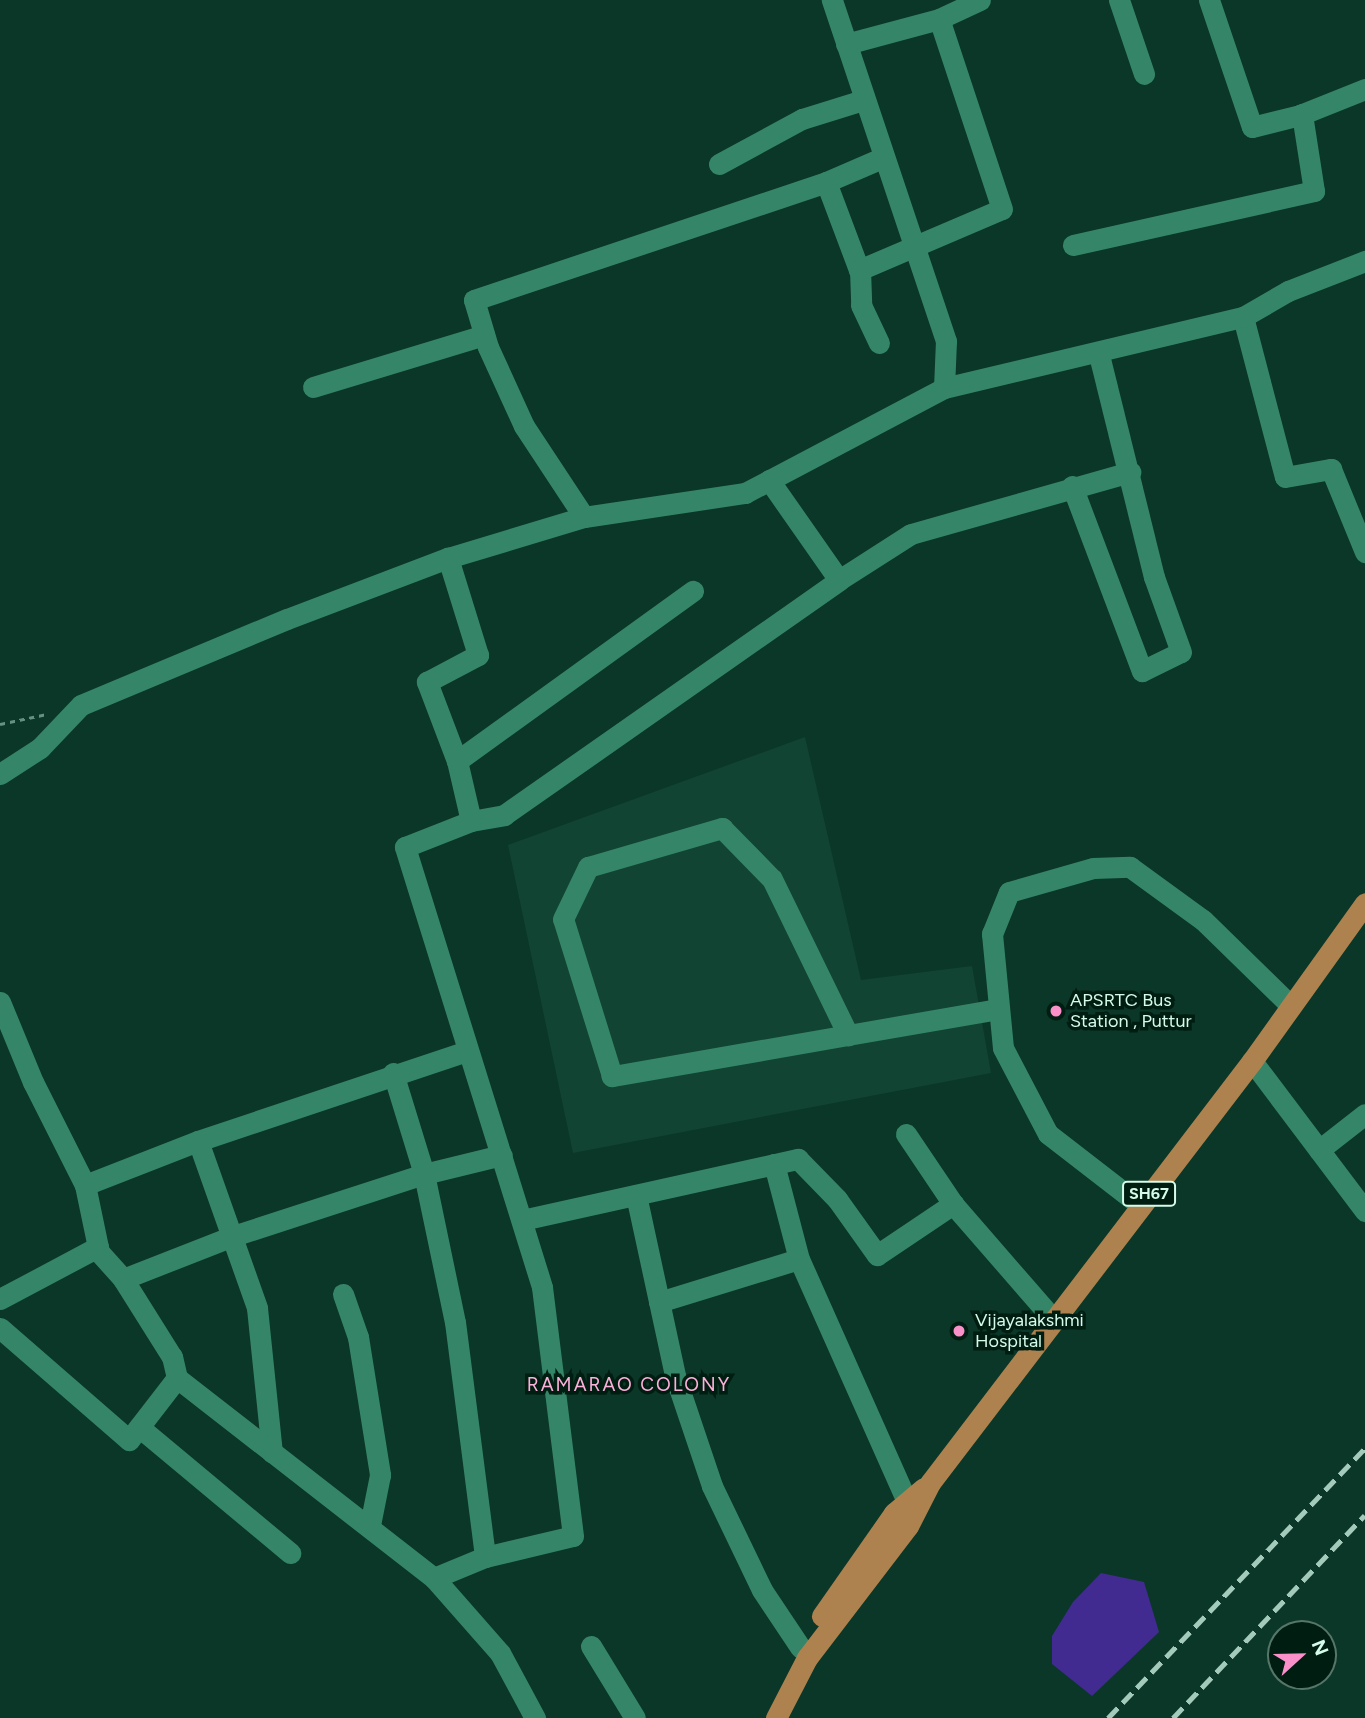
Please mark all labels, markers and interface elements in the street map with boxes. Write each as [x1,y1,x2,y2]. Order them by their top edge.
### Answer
place label: APSRTC Bus Station , Puttur [1070,990,1192,1032]
marker: APSRTC Bus Station , Puttur [1048,1003,1064,1019]
road number: SH67 [1121,1182,1177,1206]
place label: Vijayalakshmi Hospital [975,1310,1084,1352]
marker: Vijayalakshmi Hospital [949,1321,969,1341]
district label: RAMARAO COLONY [529,1374,729,1396]
north arrow [1267,1620,1337,1690]
text: N [1307,1637,1333,1659]

